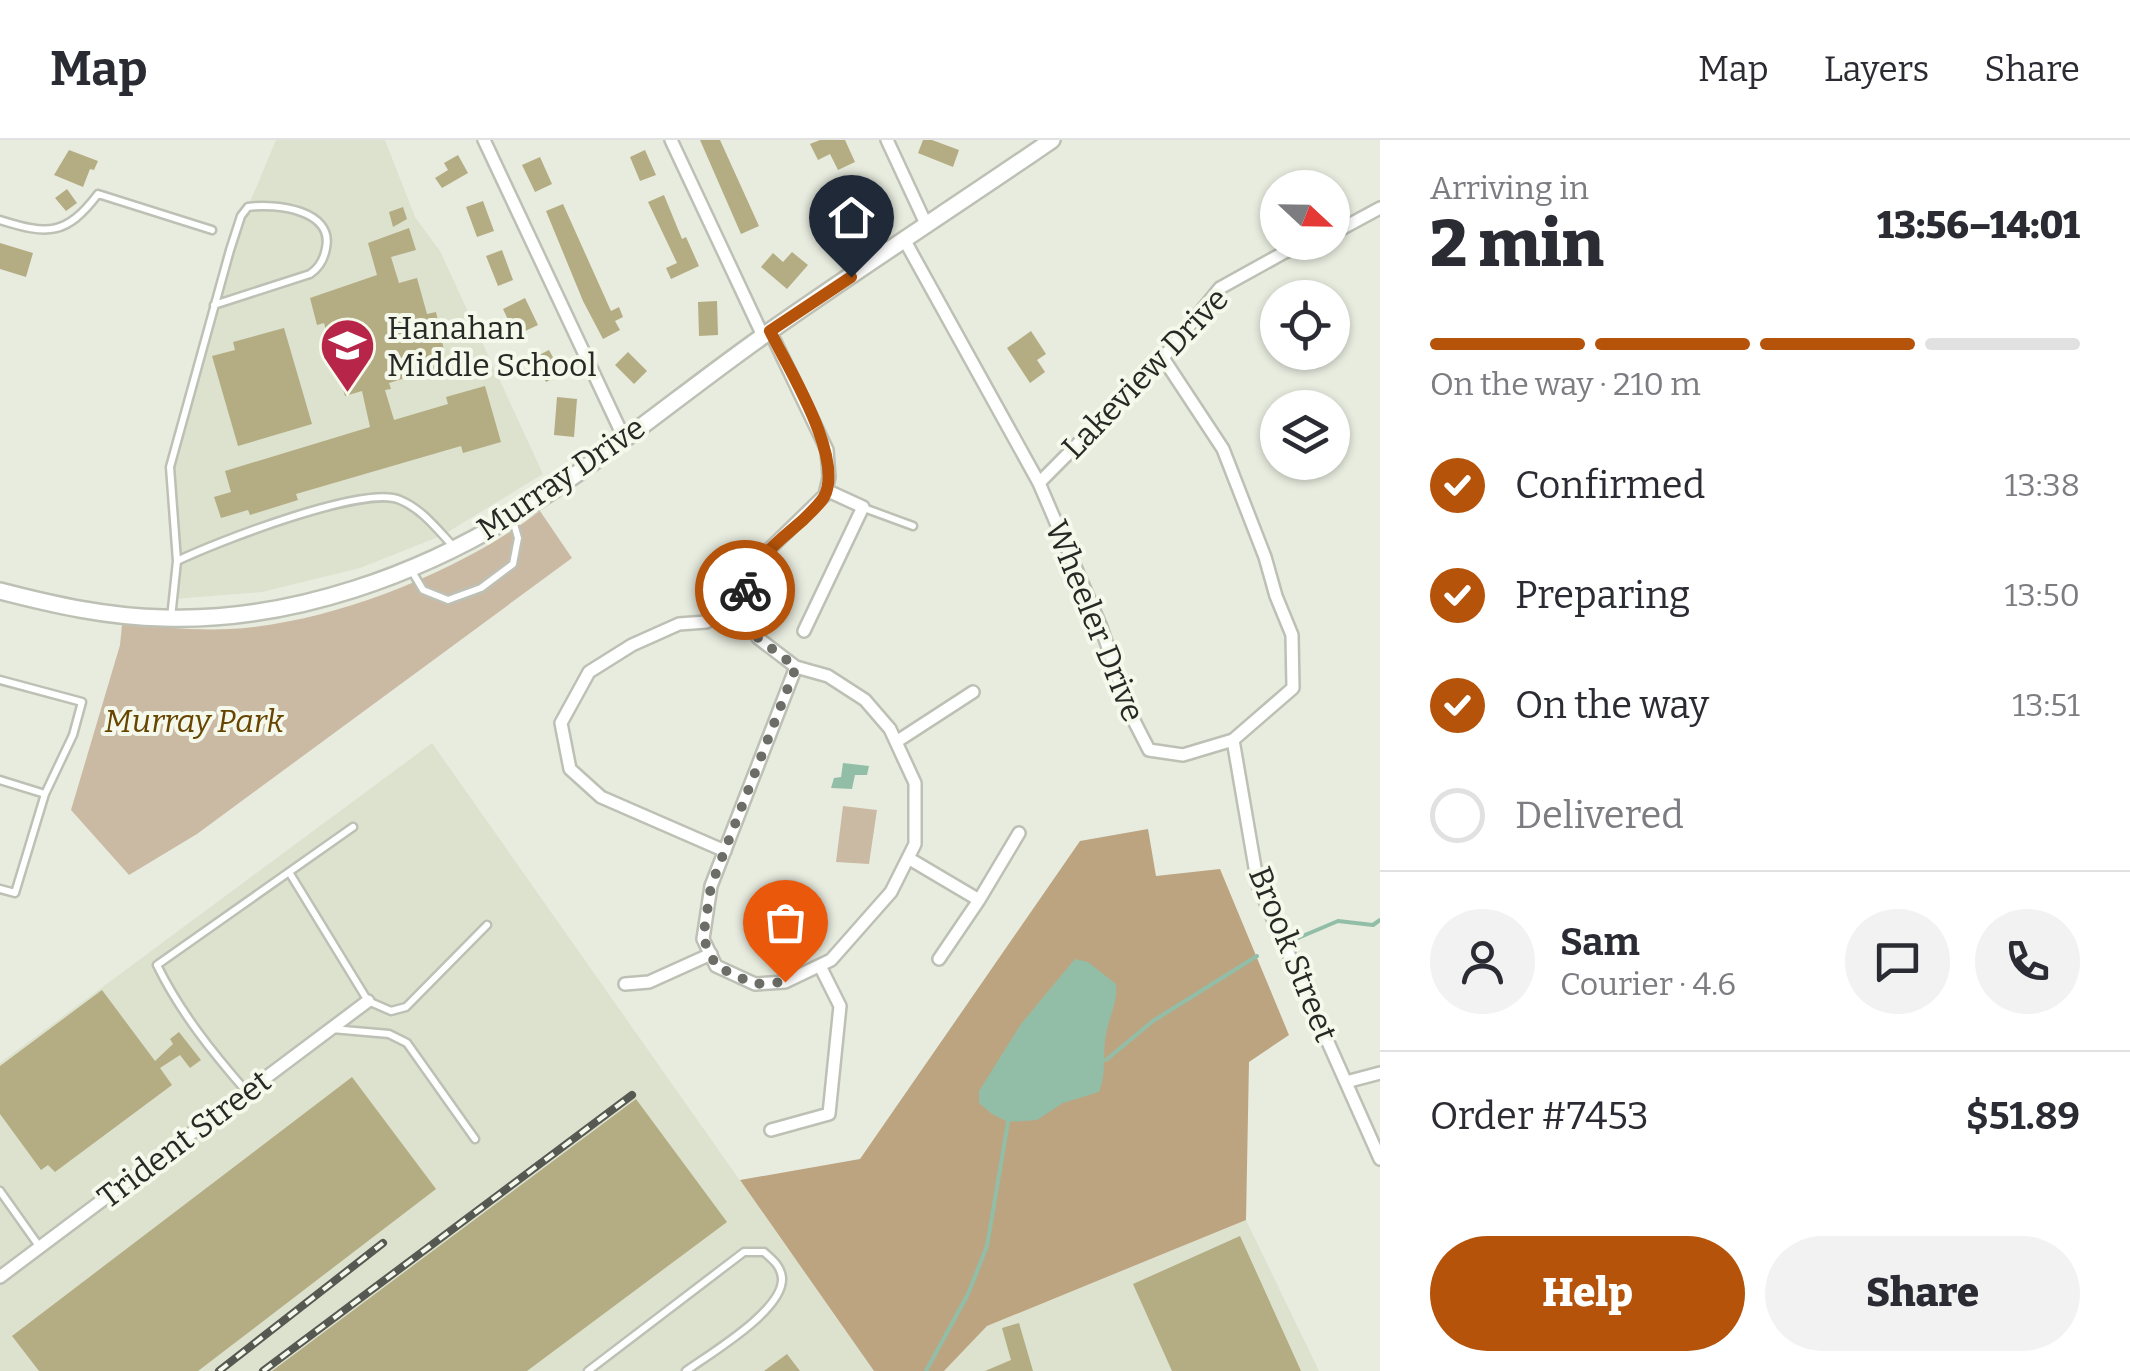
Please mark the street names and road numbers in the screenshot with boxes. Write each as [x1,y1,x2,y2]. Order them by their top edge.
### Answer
street label: Lakeview Drive [1054,280,1236,466]
street label: Murray Drive [470,408,652,548]
street label: Wheeler Drive [1037,515,1153,727]
street label: Brook Street [1241,861,1345,1047]
street label: Trident Street [90,1062,278,1216]

